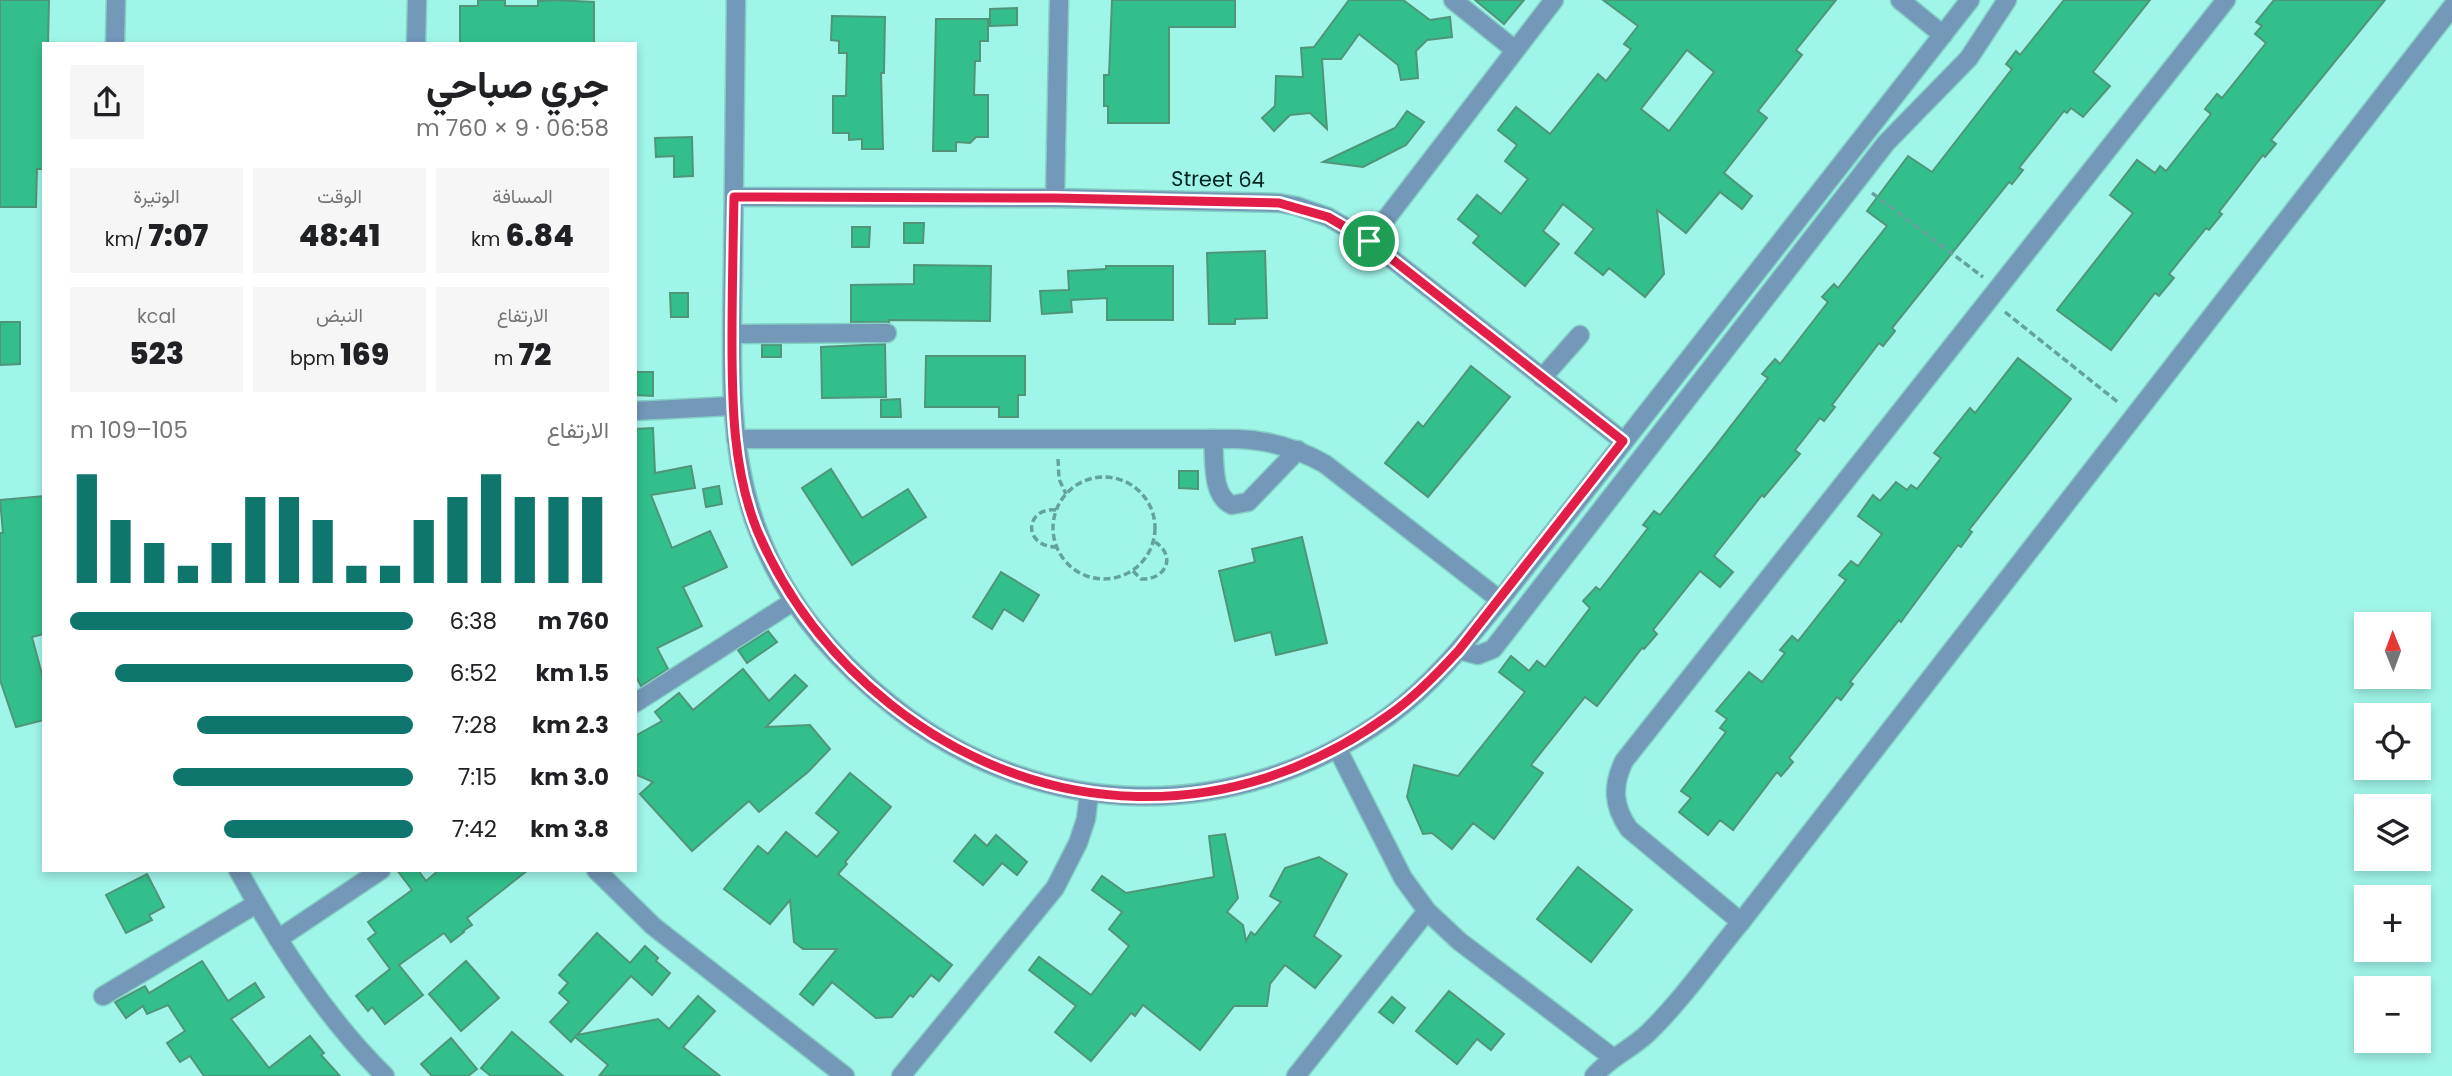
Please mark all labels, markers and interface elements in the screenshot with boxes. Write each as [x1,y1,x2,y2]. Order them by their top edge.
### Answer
text: جري صباحي [426,58,609,111]
button: share [70,65,144,139]
text: 06:58 · 9 × 760 m [416,112,609,144]
street label: Street 64 [1171,164,1265,194]
text: الوتيرة [133,183,180,210]
text: الوقت [317,183,362,210]
text: المسافة [492,183,553,210]
pin [1339,211,1399,271]
text: 7:07 [148,214,208,257]
text: 48:41 [299,214,380,257]
text: 6.84 [506,214,574,257]
icon: arrive [1350,222,1388,260]
text: /km [105,226,148,253]
text: km [471,226,506,253]
text: النبض [316,302,363,329]
text: الارتفاع [497,302,548,329]
text: kcal [137,303,176,330]
text: 523 [129,332,184,375]
text: 169 [340,333,389,376]
text: 72 [518,333,551,376]
text: bpm [290,345,340,372]
text: m [494,345,518,372]
text: 105–109 m [70,414,188,446]
text: الارتفاع [547,414,609,446]
text: 6:38 [449,605,497,637]
text: 760 m [538,605,609,637]
north arrow [2354,612,2431,690]
map controls [2354,612,2431,1053]
text: 6:52 [450,657,497,689]
text: 1.5 km [535,657,609,689]
button: locate [2354,703,2431,780]
text: 7:28 [452,709,497,741]
text: 2.3 km [532,709,609,741]
text: 7:15 [458,761,497,793]
text: 3.0 km [530,761,609,793]
button: layers [2354,794,2431,871]
text: 7:42 [452,813,497,845]
text: 3.8 km [530,813,609,845]
button: + [2354,885,2431,962]
button: − [2354,976,2431,1053]

